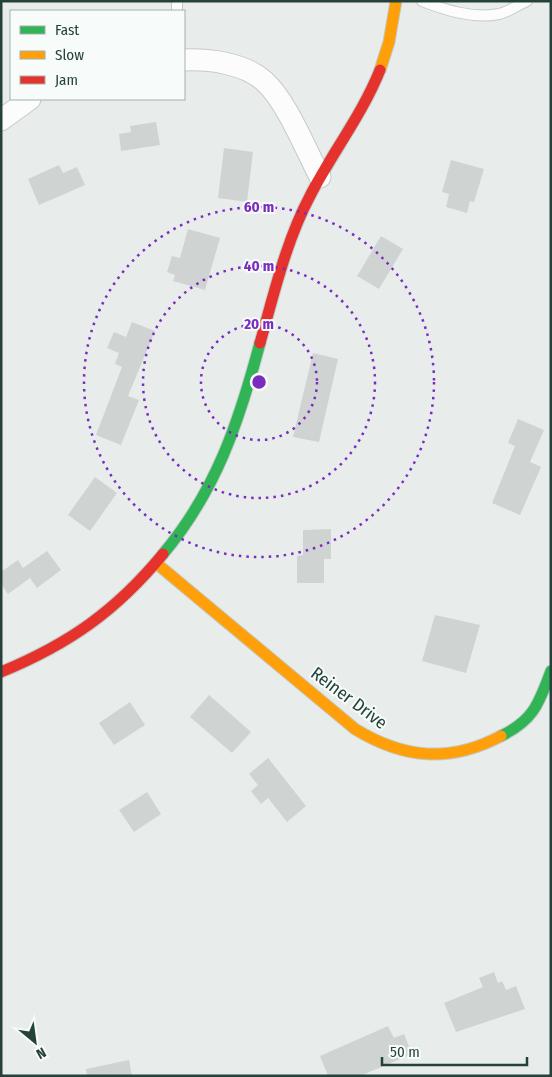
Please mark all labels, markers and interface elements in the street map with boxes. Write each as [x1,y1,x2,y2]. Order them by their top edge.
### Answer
legend [10,10,185,100]
text: Fast [55,21,79,39]
text: Slow [55,46,84,64]
text: Jam [55,71,78,89]
text: 60 m [244,198,274,216]
text: 40 m [244,257,274,275]
text: 20 m [243,315,274,333]
centre of rings [250,373,268,391]
street label: Reiner Drive [306,662,392,734]
north arrow [10,1017,60,1067]
scale bar [382,1034,527,1066]
text: N [33,1043,49,1062]
text: 50 m [390,1043,420,1061]

